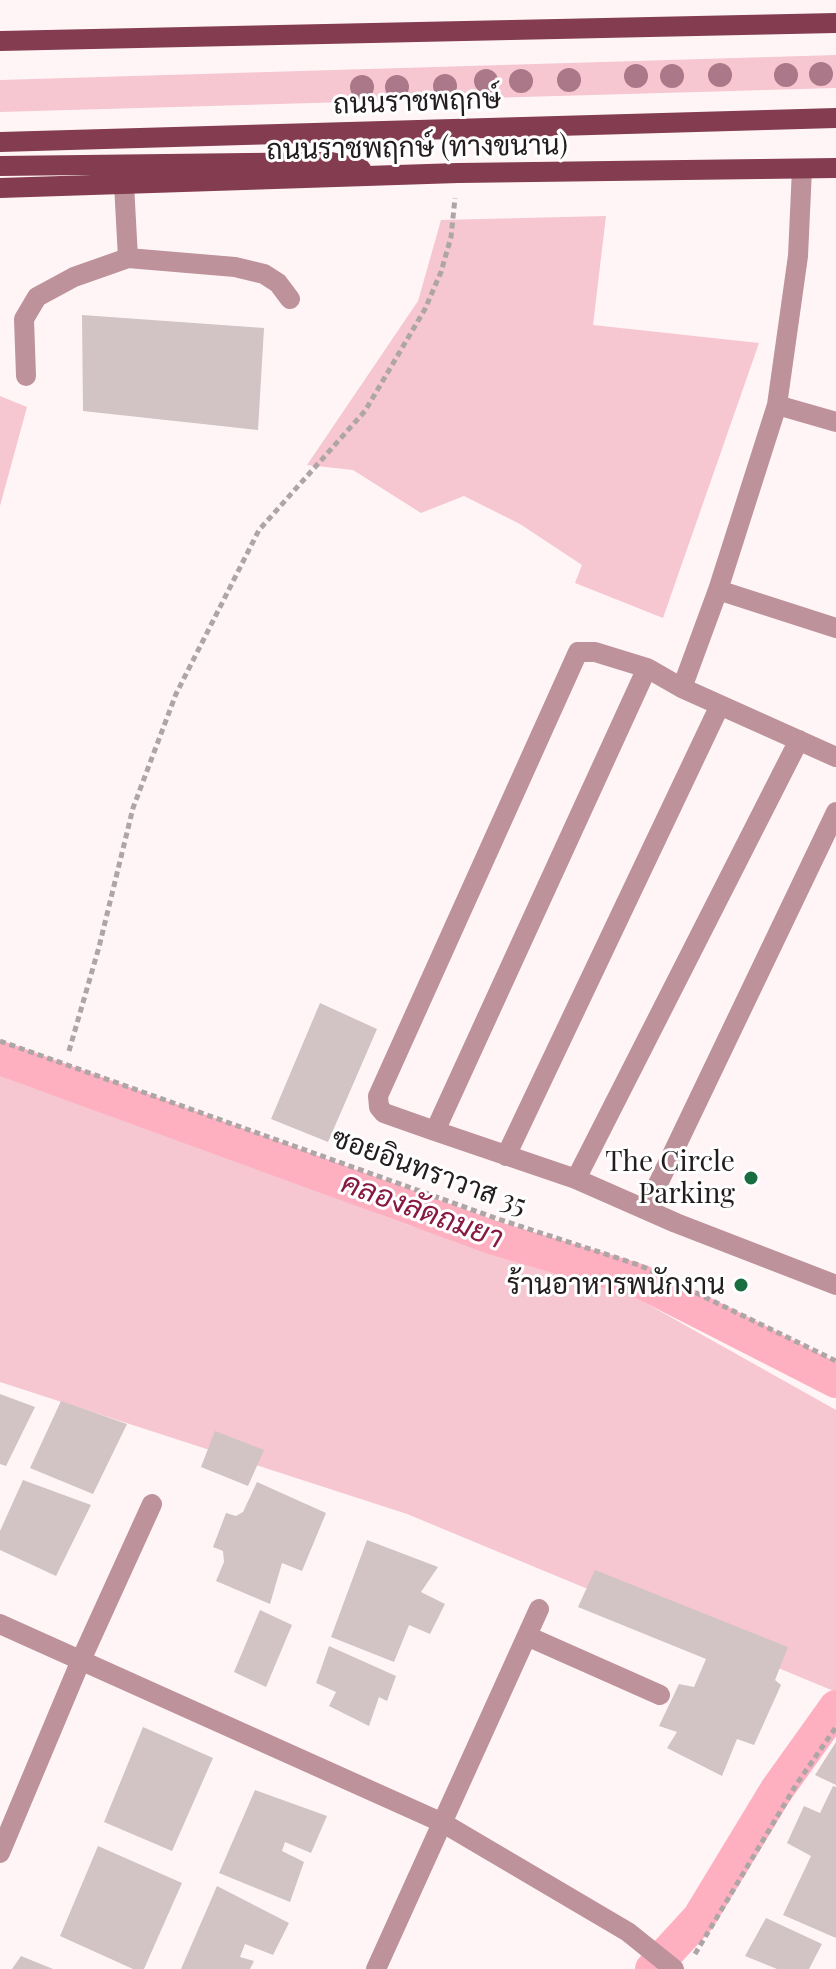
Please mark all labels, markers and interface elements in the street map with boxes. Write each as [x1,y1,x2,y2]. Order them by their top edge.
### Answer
street label: ถนนราชพฤกษ์ [333,82,501,122]
street label: ถนนราชพฤกษ์ (ทางขนาน) [266,129,568,167]
street label: ซอยอินทราวาส 35 [327,1121,531,1223]
place label: The Circle Parking [605,1145,735,1211]
water label: คลองลัดถมยา [336,1165,508,1257]
marker: The Circle Parking [742,1169,760,1187]
place label: ร้านอาหารพนักงาน [507,1268,725,1302]
marker: ร้านอาหารพนักงาน [732,1276,750,1294]

